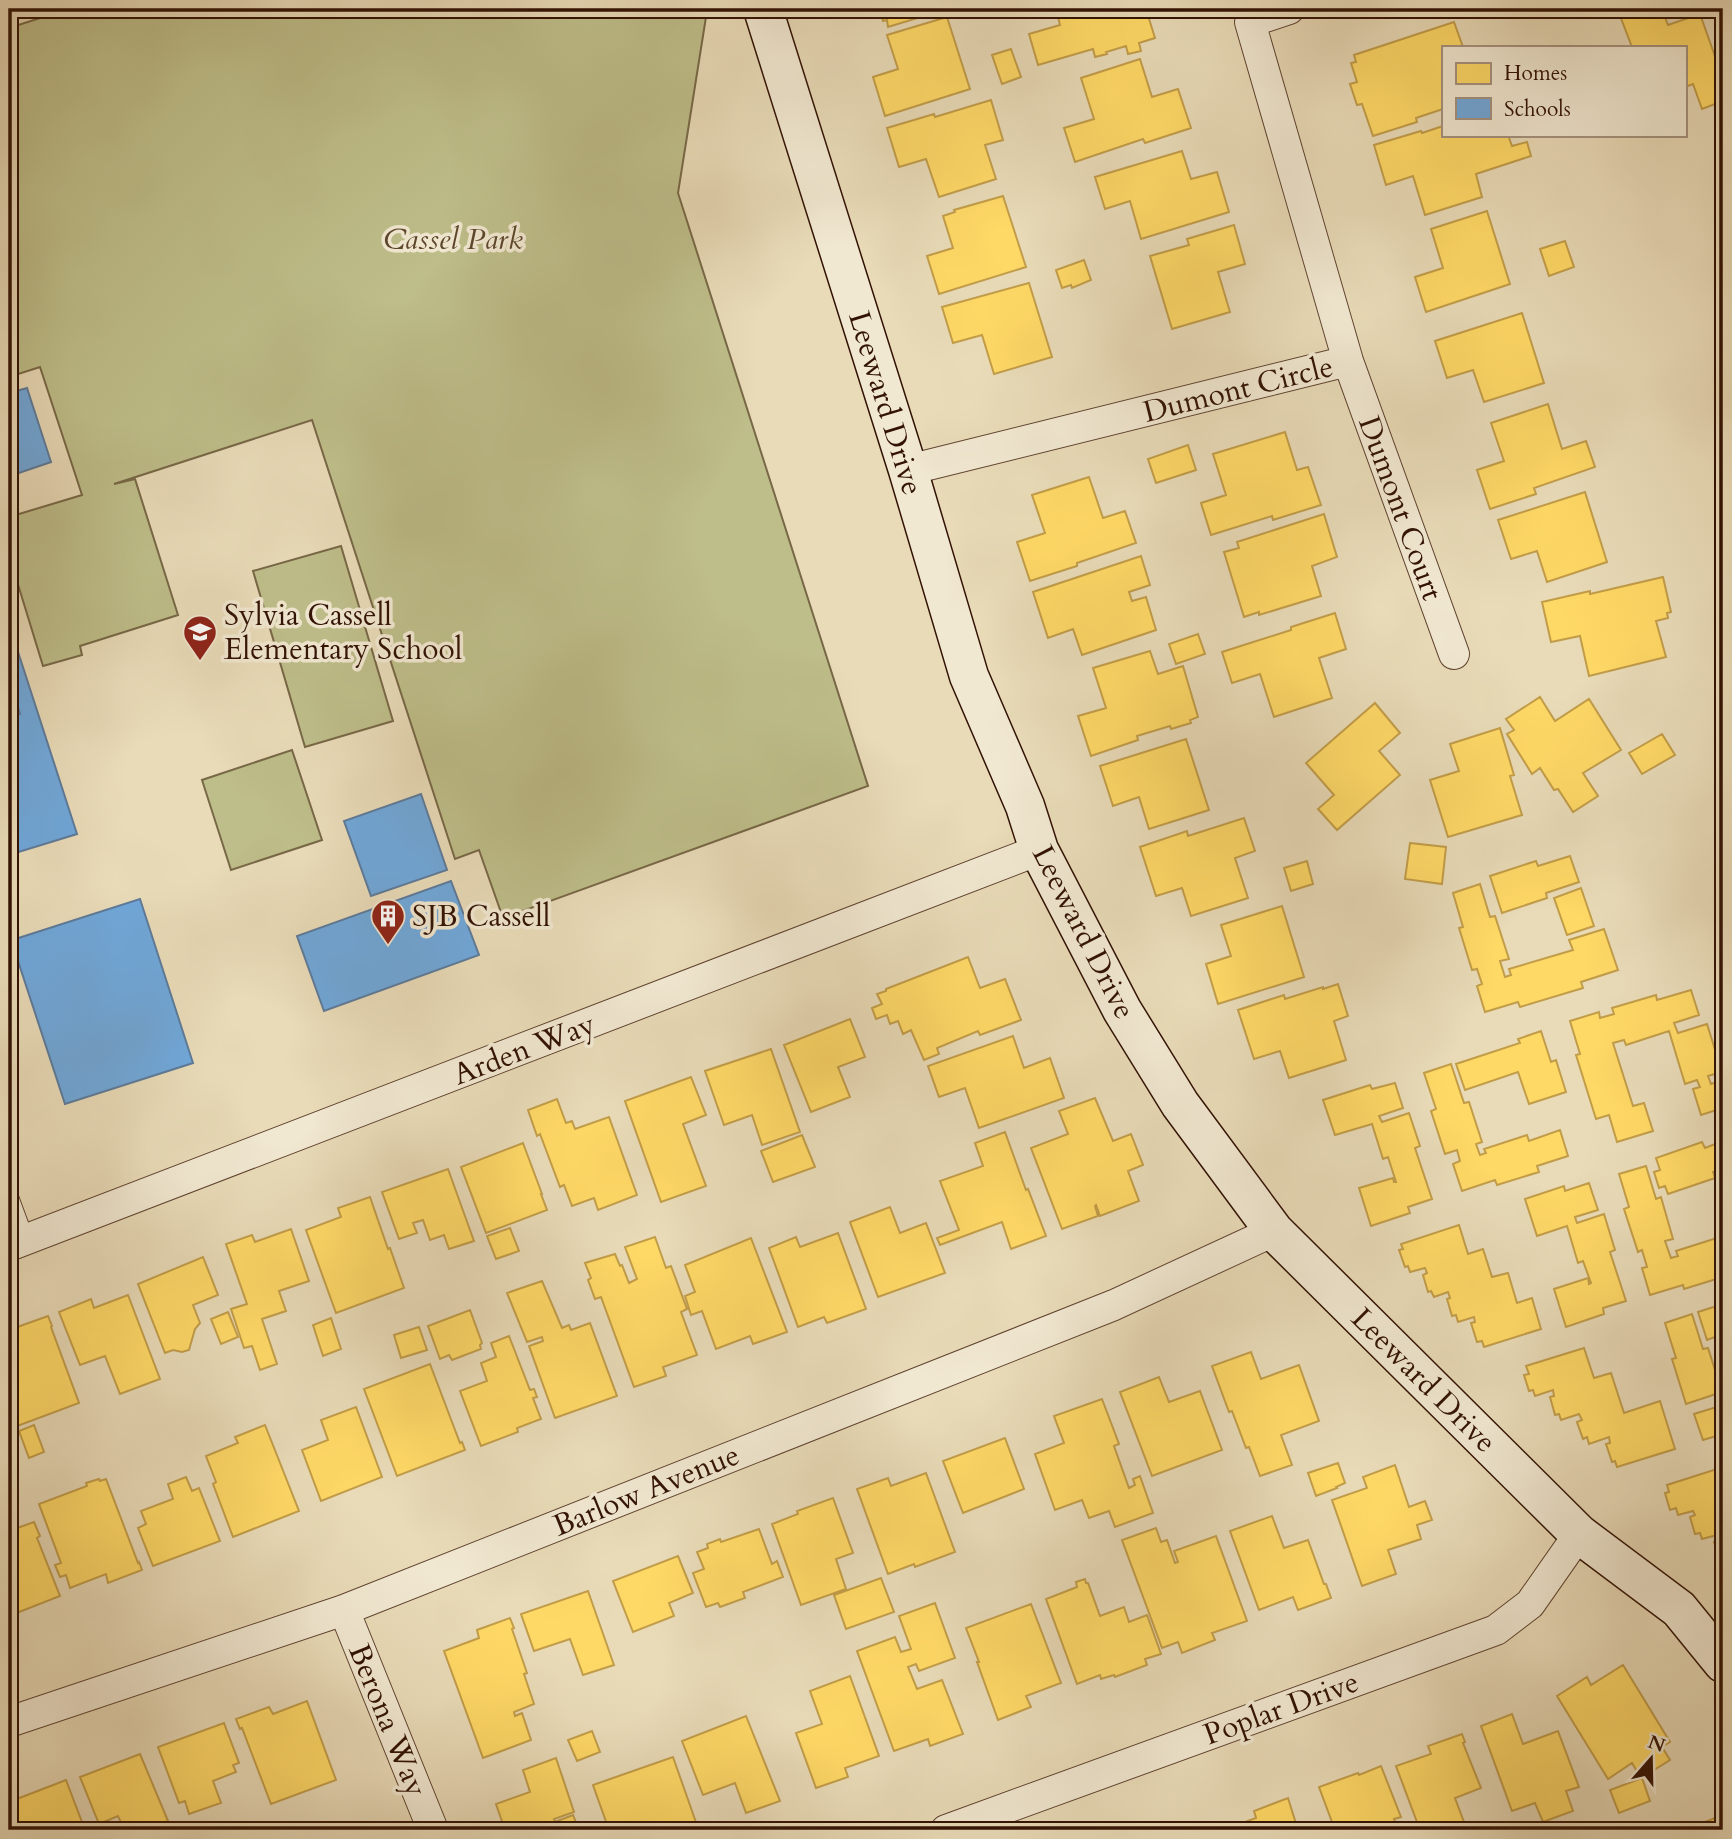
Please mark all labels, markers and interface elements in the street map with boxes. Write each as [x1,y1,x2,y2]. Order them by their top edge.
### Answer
legend [1442,46,1686,136]
text: Homes [1504,59,1567,88]
text: Schools [1504,95,1571,124]
park label: Cassel Park [383,219,523,260]
street label: Leeward Drive [838,306,933,500]
street label: Dumont Circle [1139,346,1337,433]
street label: Dumont Court [1348,410,1453,606]
place label: Sylvia Cassell Elementary School [224,595,463,670]
school or university icon: Sylvia Cassell Elementary School [181,613,219,662]
street label: Leeward Drive [1022,838,1145,1026]
place label: SJB Cassell [412,896,551,937]
building icon: SJB Cassell [369,897,407,946]
street label: Arden Way [447,1004,601,1095]
street label: Leeward Drive [1342,1299,1505,1462]
street label: Barlow Avenue [547,1434,745,1546]
street label: Berona Way [338,1638,437,1803]
street label: Poplar Drive [1198,1661,1364,1755]
north arrow [1616,1724,1686,1794]
text: N [1644,1729,1669,1759]

